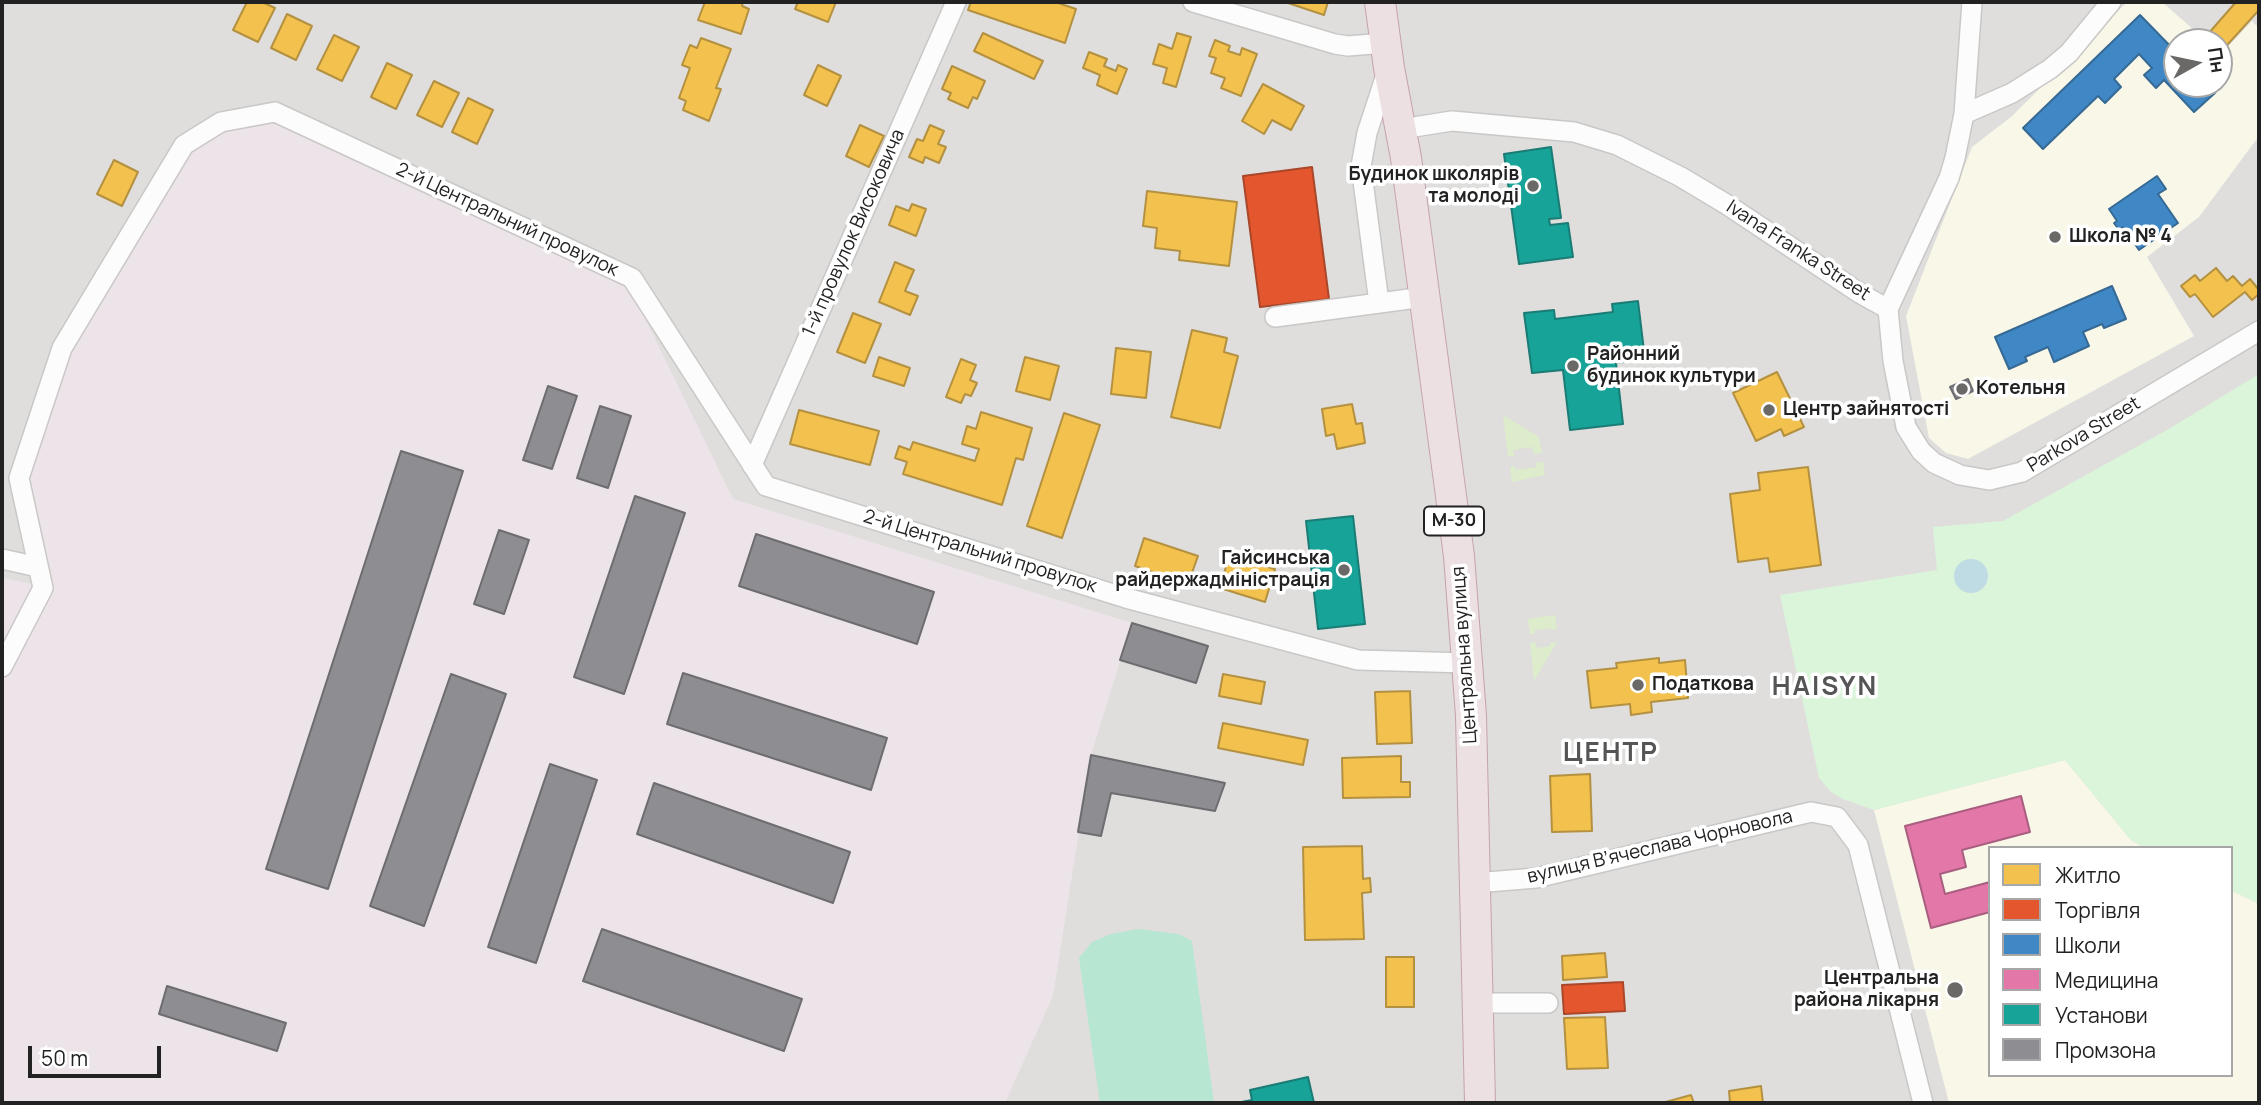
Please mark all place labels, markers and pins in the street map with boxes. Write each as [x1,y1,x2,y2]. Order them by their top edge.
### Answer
place label: Будинок школярів та молоді [1348,164,1519,208]
marker: Будинок школярів та молоді [1525,178,1541,194]
place label: Школа № 4 [2069,226,2172,248]
marker: Школа № 4 [2047,229,2063,245]
place label: Районний будинок культури [1587,344,1756,388]
marker: Районний будинок культури [1565,358,1581,374]
place label: Котельня [1976,378,2066,400]
marker: Котельня [1954,381,1970,397]
place label: Центр зайнятості [1783,399,1949,421]
marker: Центр зайнятості [1761,402,1777,418]
place label: Гайсинська райдержадміністрація [1115,548,1330,592]
marker: Гайсинська райдержадміністрація [1336,562,1352,578]
place label: Податкова [1652,674,1754,696]
marker: Податкова [1630,677,1646,693]
place label: Центральна района лікарня [1794,968,1939,1012]
marker: Центральна района лікарня [1945,980,1965,1000]

